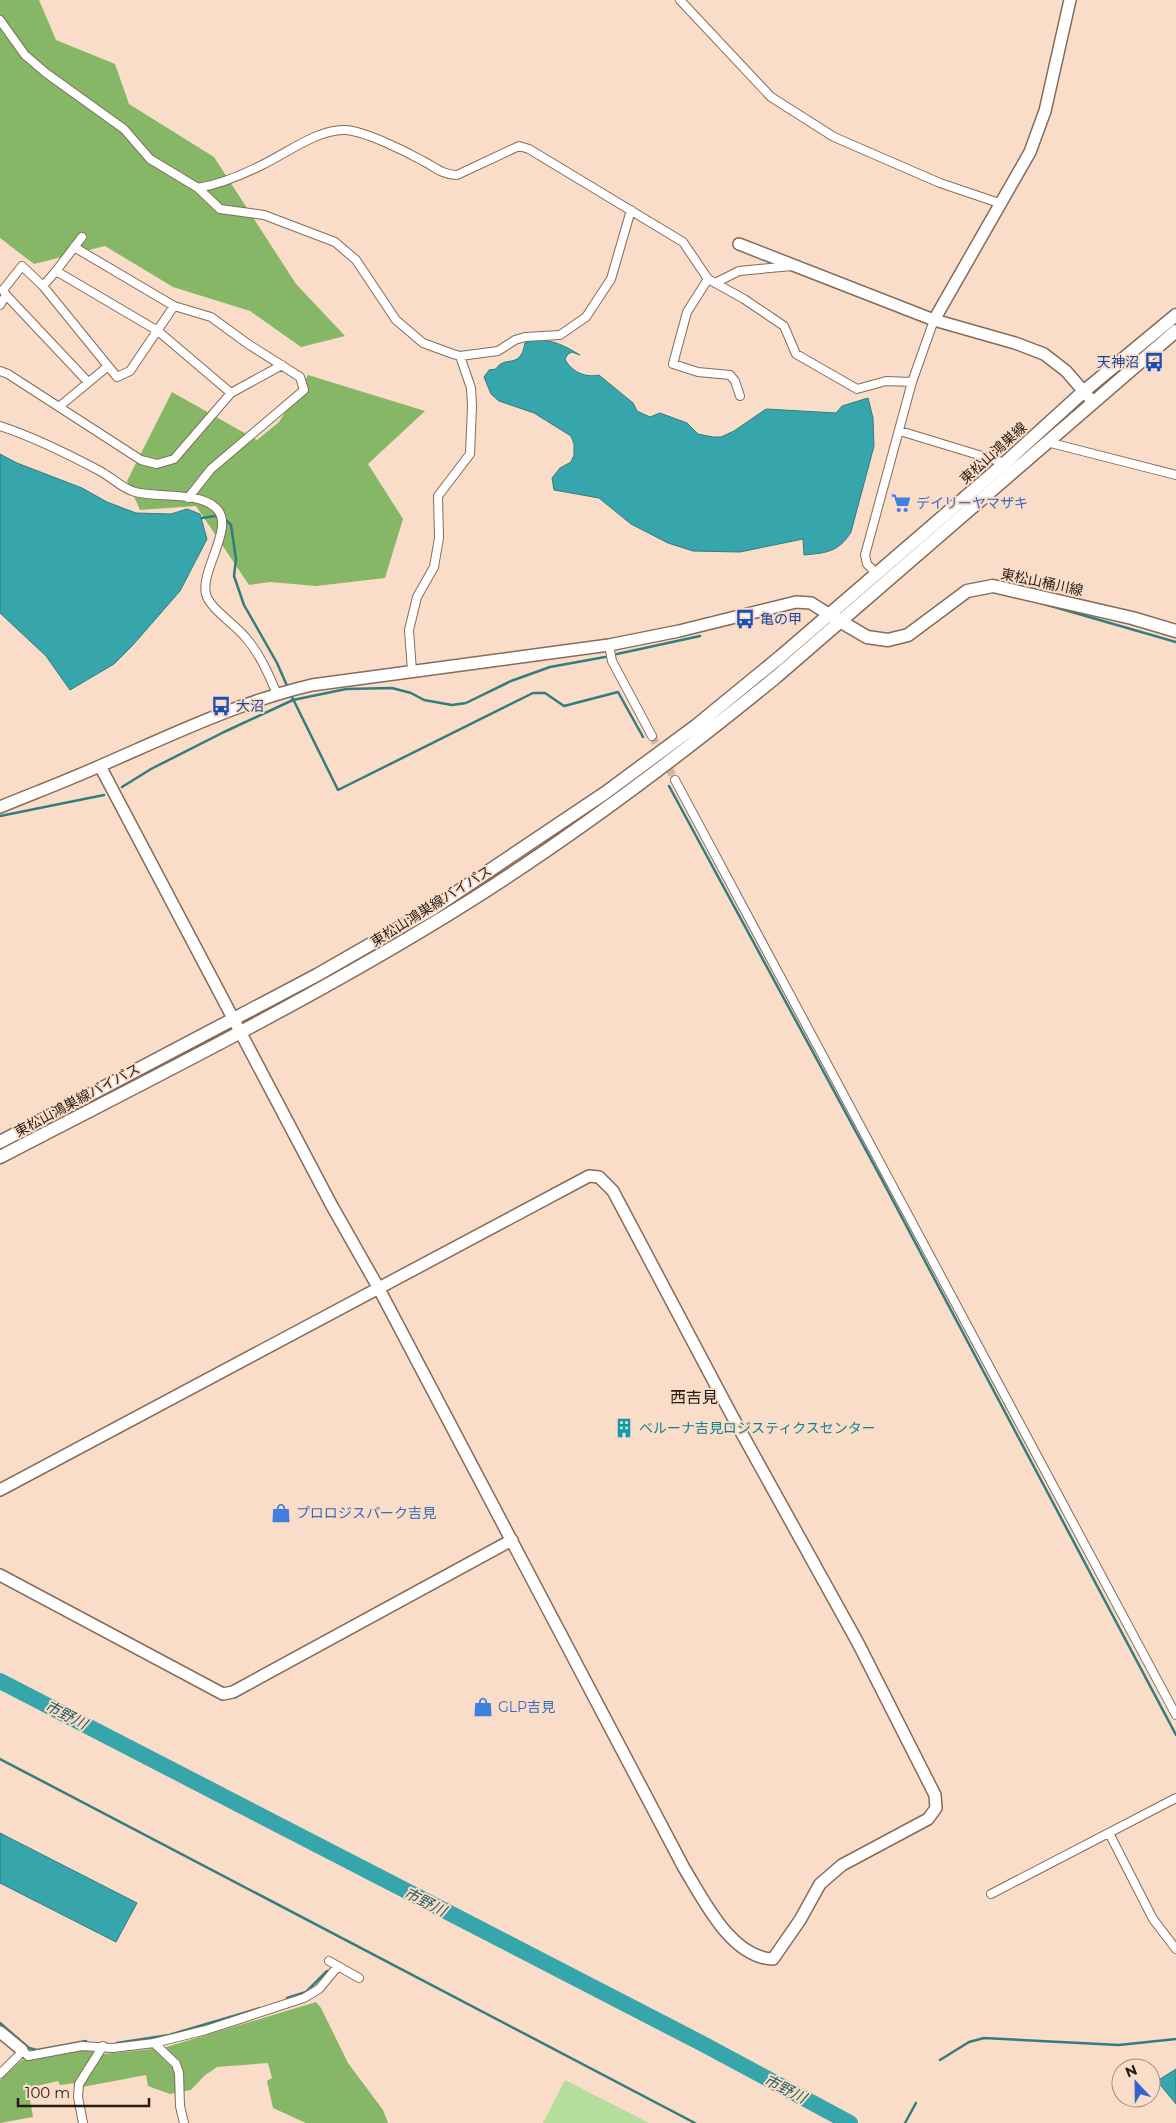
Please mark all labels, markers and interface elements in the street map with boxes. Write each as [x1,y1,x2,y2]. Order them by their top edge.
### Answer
bus stop icon: 天神沼 [1143,351,1165,373]
place label: 天神沼 [1097,353,1139,371]
street label: 東松山鴻巣線 [956,418,1030,488]
supermarket icon: デイリーヤマザキ [890,492,912,514]
place label: デイリーヤマザキ [916,494,1028,512]
street label: 東松山桶川線 [999,564,1085,600]
bus stop icon: 亀の甲 [734,608,756,630]
place label: 亀の甲 [760,610,802,628]
bus stop icon: 大沼 [210,695,232,717]
place label: 大沼 [236,697,264,715]
street label: 東松山鴻巣線バイパス [367,861,495,951]
street label: 東松山鴻巣線バイパス [11,1059,143,1141]
district label: 西吉見 [670,1388,718,1407]
building icon: ベルーナ吉見ロジスティクスセンター [613,1417,635,1439]
place label: ベルーナ吉見ロジスティクスセンター [639,1419,876,1437]
shop icon: プロロジスパーク吉見 [270,1502,292,1524]
place label: プロロジスパーク吉見 [296,1504,436,1522]
water label: 市野川 [42,1696,92,1734]
shop icon: GLP吉見 [472,1696,494,1718]
place label: GLP吉見 [498,1698,555,1716]
water label: 市野川 [401,1883,451,1921]
north arrow [1111,2058,1161,2108]
text: N [1123,2060,1140,2081]
water label: 市野川 [761,2070,811,2108]
scale bar [18,2076,149,2108]
text: 100 m [25,2083,70,2102]

